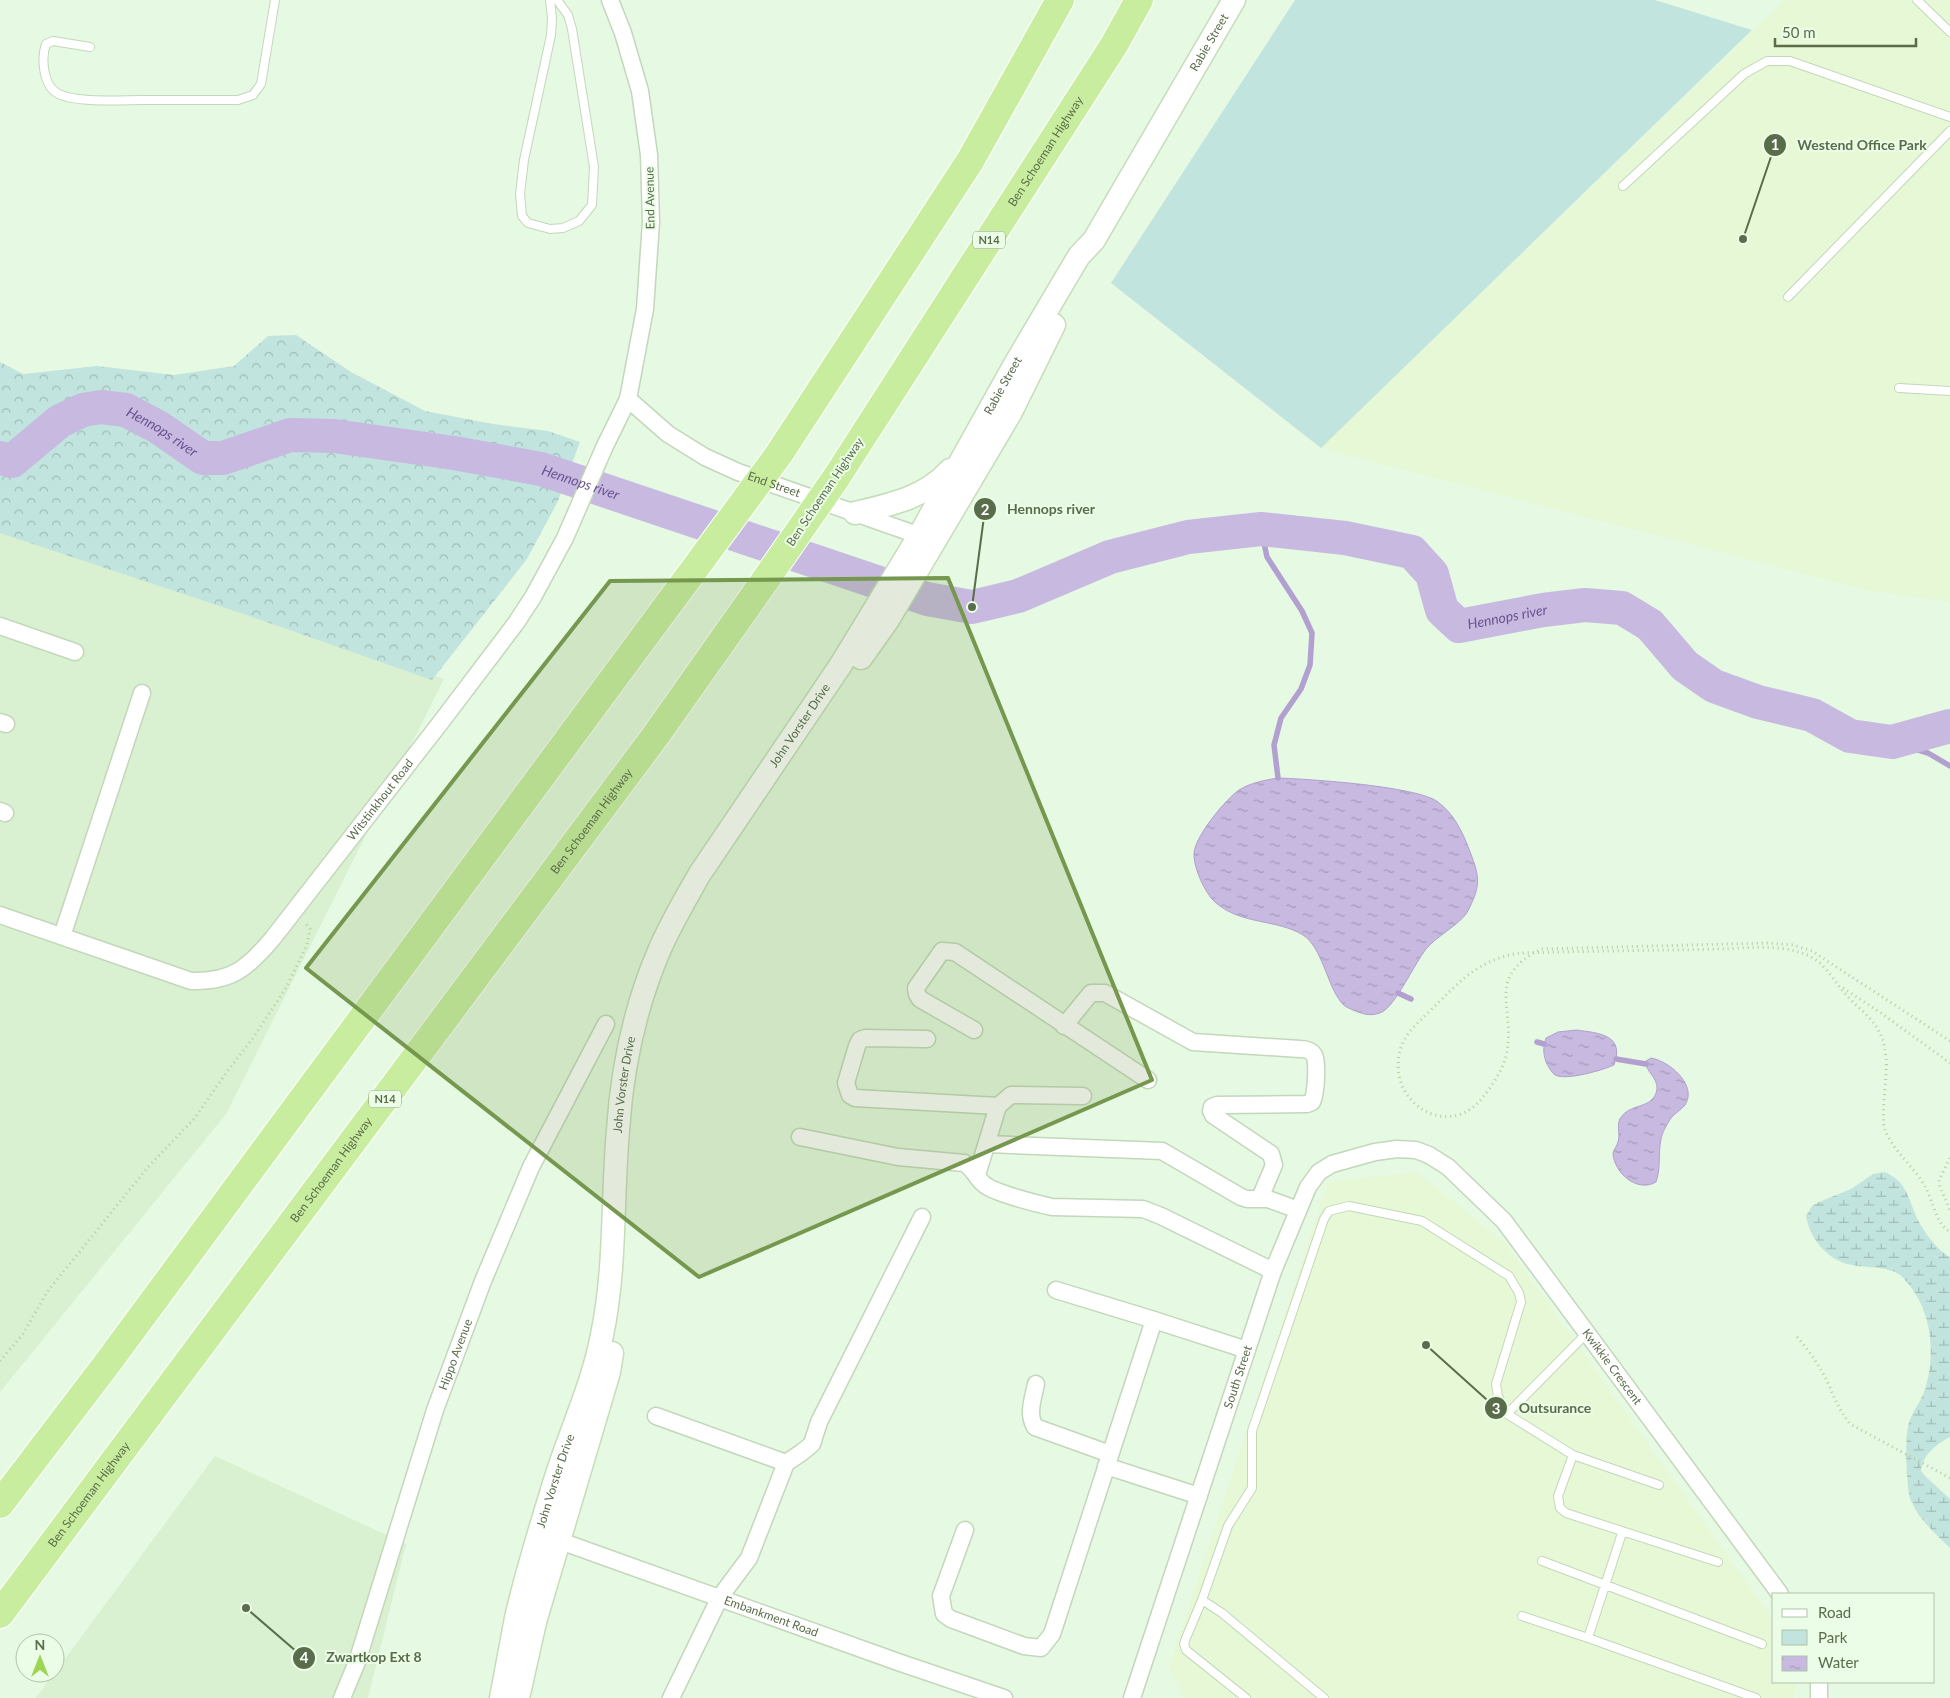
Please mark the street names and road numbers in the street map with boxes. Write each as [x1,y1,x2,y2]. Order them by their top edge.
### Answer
street label: Rabie Street [1186,10,1232,74]
street label: Ben Schoeman Highway [1004,93,1086,209]
street label: End Avenue [641,167,658,229]
road number: N14 [973,232,1005,248]
street label: Rabie Street [980,353,1025,417]
street label: Ben Schoeman Highway [783,434,867,549]
street label: End Street [746,468,803,501]
street label: John Vorster Drive [766,680,833,770]
street label: Witstinkhout Road [344,756,416,843]
street label: Ben Schoeman Highway [547,765,636,877]
street label: John Vorster Drive [610,1035,638,1134]
road number: N14 [369,1090,401,1108]
street label: Ben Schoeman Highway [287,1113,376,1225]
street label: Hippo Avenue [435,1317,475,1392]
street label: Kwikkie Crescent [1579,1326,1646,1408]
street label: South Street [1220,1343,1255,1410]
street label: John Vorster Drive [533,1432,577,1530]
street label: Ben Schoeman Highway [44,1438,133,1550]
street label: Embankment Road [722,1592,820,1640]

